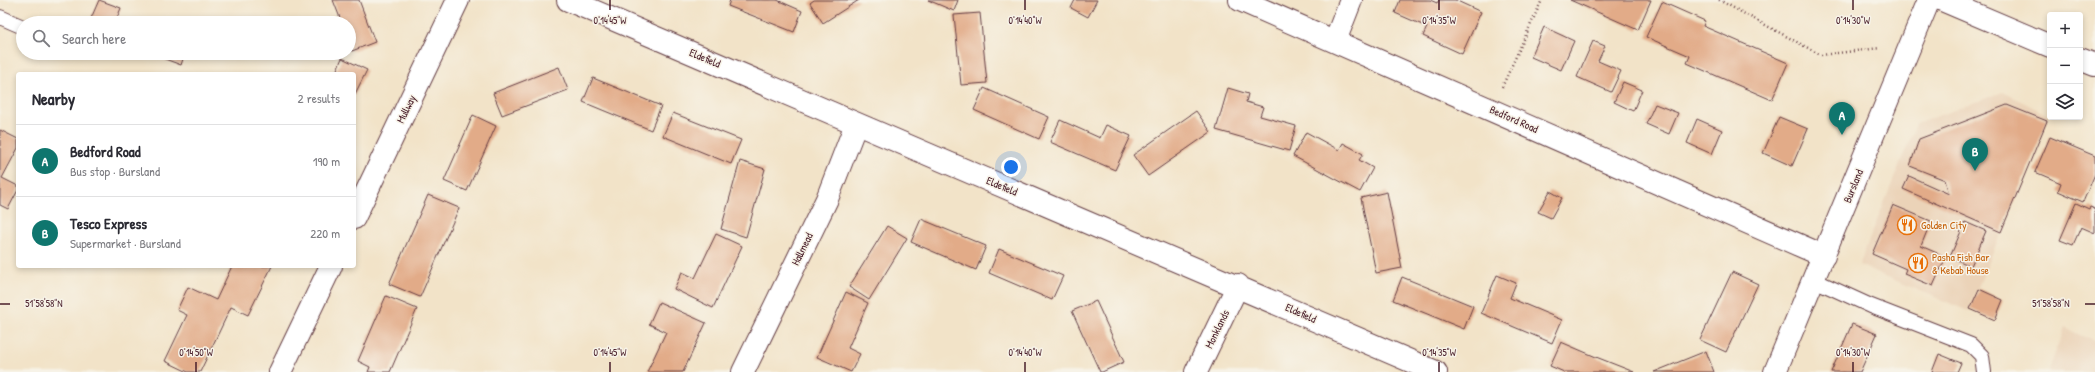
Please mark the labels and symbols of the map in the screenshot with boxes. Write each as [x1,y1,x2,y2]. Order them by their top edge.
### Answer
text: 0°14'45"W [594,14,627,27]
text: 0°14'40"W [1008,14,1042,27]
text: 0°14'35"W [1422,14,1457,27]
text: 0°14'30"W [1836,14,1871,27]
street label: Eldefield [687,45,723,71]
street label: Mullway [393,92,419,125]
street label: Bedford Road [1488,102,1541,136]
pin: A [1829,102,1855,135]
pin: B [1962,138,1988,171]
your location [1001,157,1021,177]
street label: Bursland [1840,167,1866,205]
street label: Eldefield [984,173,1020,199]
restaurant icon: Golden City [1896,214,1918,236]
place label: Golden City [1921,218,1967,232]
street label: Hallmead [788,230,816,268]
place label: Pasha Fish Bar & Kebab House [1932,250,1990,277]
restaurant icon: Pasha Fish Bar & Kebab House [1907,252,1929,274]
text: 51°58'58"N [25,297,63,310]
text: 51°58'58"N [2032,297,2070,310]
street label: Eldefield [1283,300,1319,326]
street label: Monklands [1202,307,1232,351]
text: 0°14'50"W [179,346,214,359]
text: 0°14'45"W [594,346,627,359]
text: 0°14'40"W [1008,346,1042,359]
text: 0°14'35"W [1422,346,1457,359]
text: 0°14'30"W [1836,346,1871,359]

